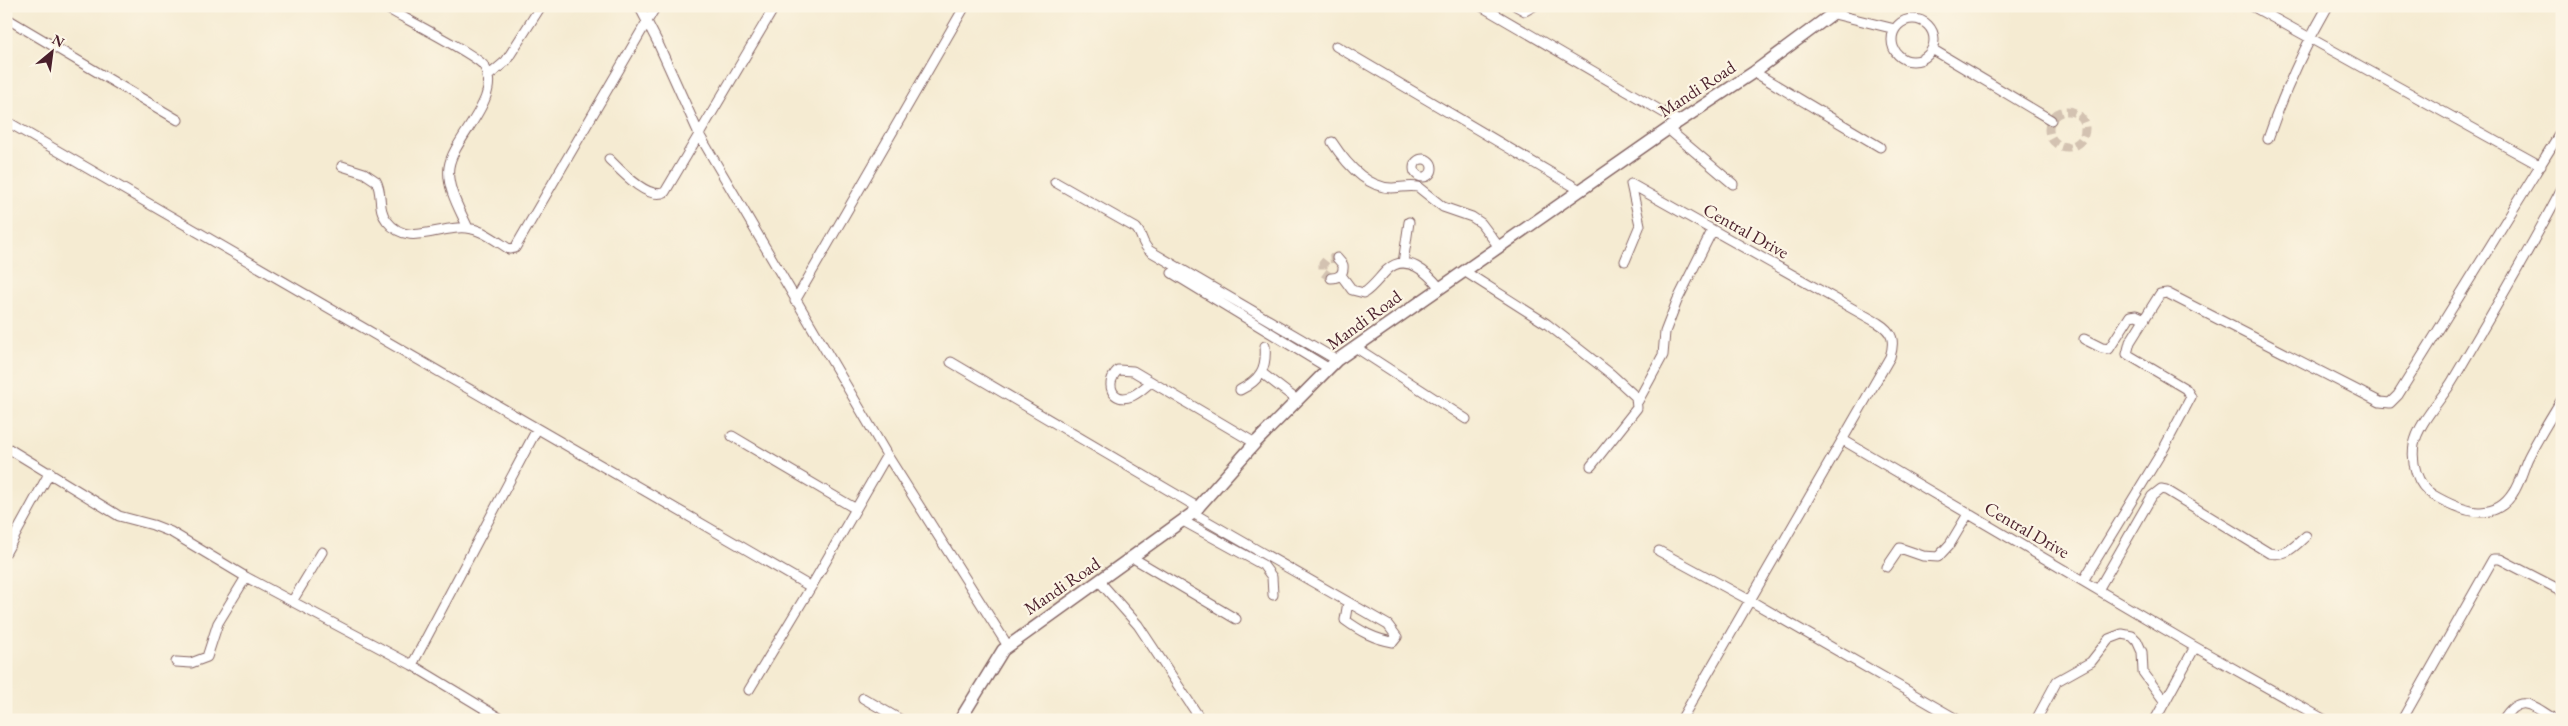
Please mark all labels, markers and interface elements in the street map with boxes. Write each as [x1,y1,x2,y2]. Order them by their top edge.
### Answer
north arrow [28,28,78,78]
text: N [49,30,68,52]
street label: Mandi Road [1654,55,1740,122]
street label: Central Drive [1699,198,1793,264]
street label: Mandi Road [1322,284,1407,355]
street label: Central Drive [1981,496,2074,563]
street label: Mandi Road [1019,551,1105,620]

